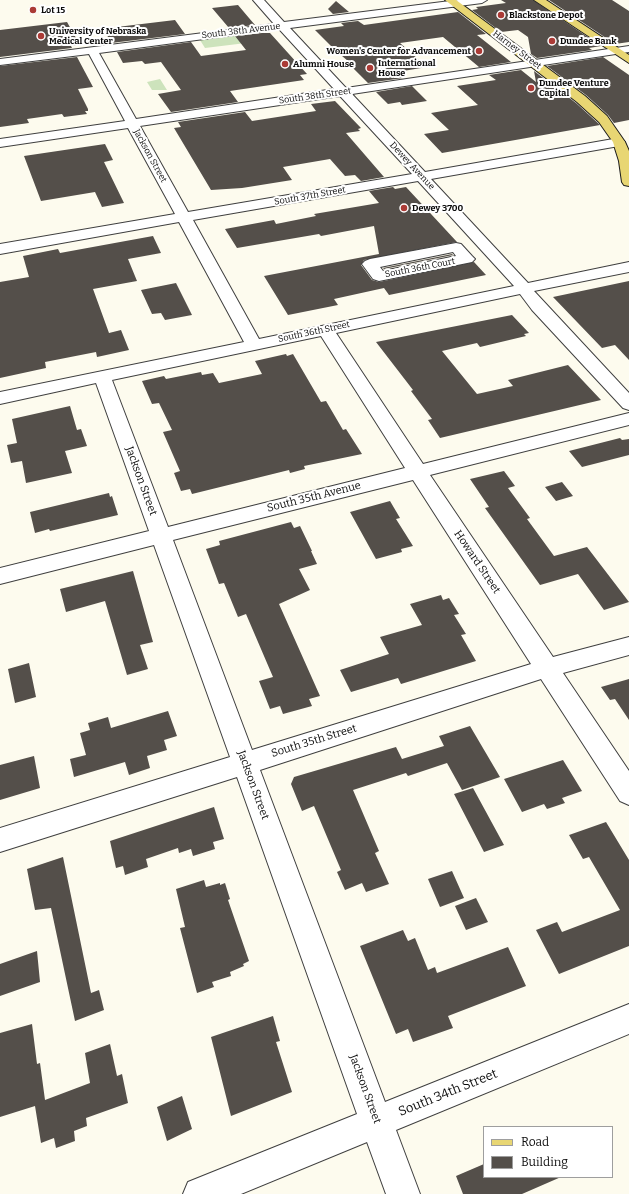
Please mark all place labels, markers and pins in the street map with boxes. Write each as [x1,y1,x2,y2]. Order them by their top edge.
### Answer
marker: Lot 15 [28,5,38,15]
place label: Lot 15 [41,5,65,15]
marker: Blackstone Depot [496,10,506,20]
place label: Blackstone Depot [509,10,583,20]
place label: University of Nebraska Medical Center [49,26,146,47]
marker: University of Nebraska Medical Center [36,31,46,41]
marker: Dundee Bank [547,36,557,46]
place label: Dundee Bank [560,36,617,46]
place label: Women's Center for Advancement [326,46,471,56]
marker: Women's Center for Advancement [474,46,484,56]
place label: International House [378,58,436,79]
marker: Alumni House [280,59,290,69]
place label: Alumni House [293,59,354,69]
marker: International House [365,63,375,73]
place label: Dundee Venture Capital [539,78,609,99]
marker: Dundee Venture Capital [526,83,536,93]
marker: Dewey 3700 [399,203,409,213]
place label: Dewey 3700 [412,203,463,213]

